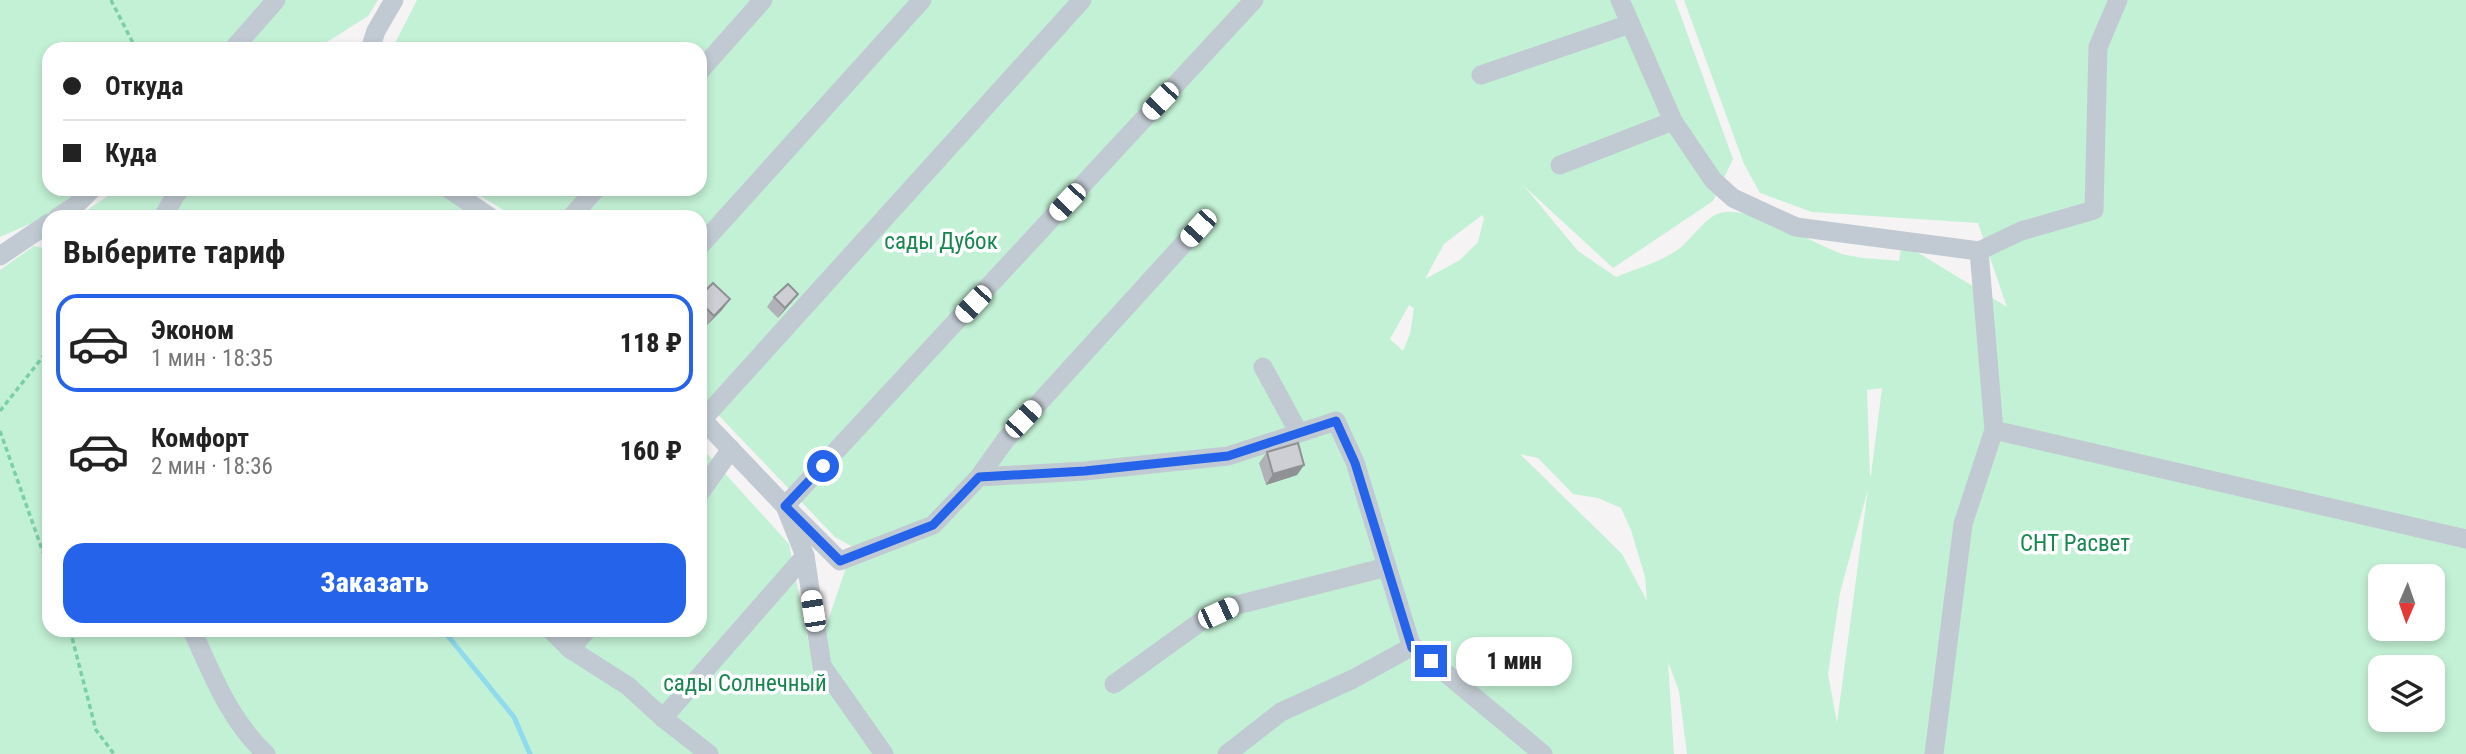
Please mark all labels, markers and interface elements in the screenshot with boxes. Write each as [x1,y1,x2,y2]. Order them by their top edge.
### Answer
text: Откуда [105,71,183,101]
car [1138,78,1183,124]
text: Куда [105,138,157,168]
car [1045,179,1090,225]
car [1177,205,1220,251]
park label: сады Дубок [884,228,998,255]
text: Выберите тариф [63,233,285,271]
car [951,281,996,327]
icon: car [67,312,130,375]
text: Эконом [151,315,234,345]
text: 118 ₽ [620,328,682,358]
text: 1 мин · 18:35 [151,345,273,372]
car [1001,396,1046,442]
icon: car [67,420,130,483]
text: Комфорт [151,423,249,453]
text: 160 ₽ [620,436,682,466]
route start [807,450,839,482]
text: 2 мин · 18:36 [151,453,273,480]
park label: СНТ Расвет [2020,530,2130,557]
button: Заказать [63,543,686,623]
north arrow [2368,564,2445,640]
map controls [2368,564,2445,732]
car [800,589,827,633]
car [1195,595,1242,631]
callout: 1 мин [1456,636,1571,686]
route end [1415,645,1447,677]
text: 1 мин [1486,648,1542,675]
button: layers [2368,655,2445,732]
park label: сады Солнечный [663,670,827,697]

